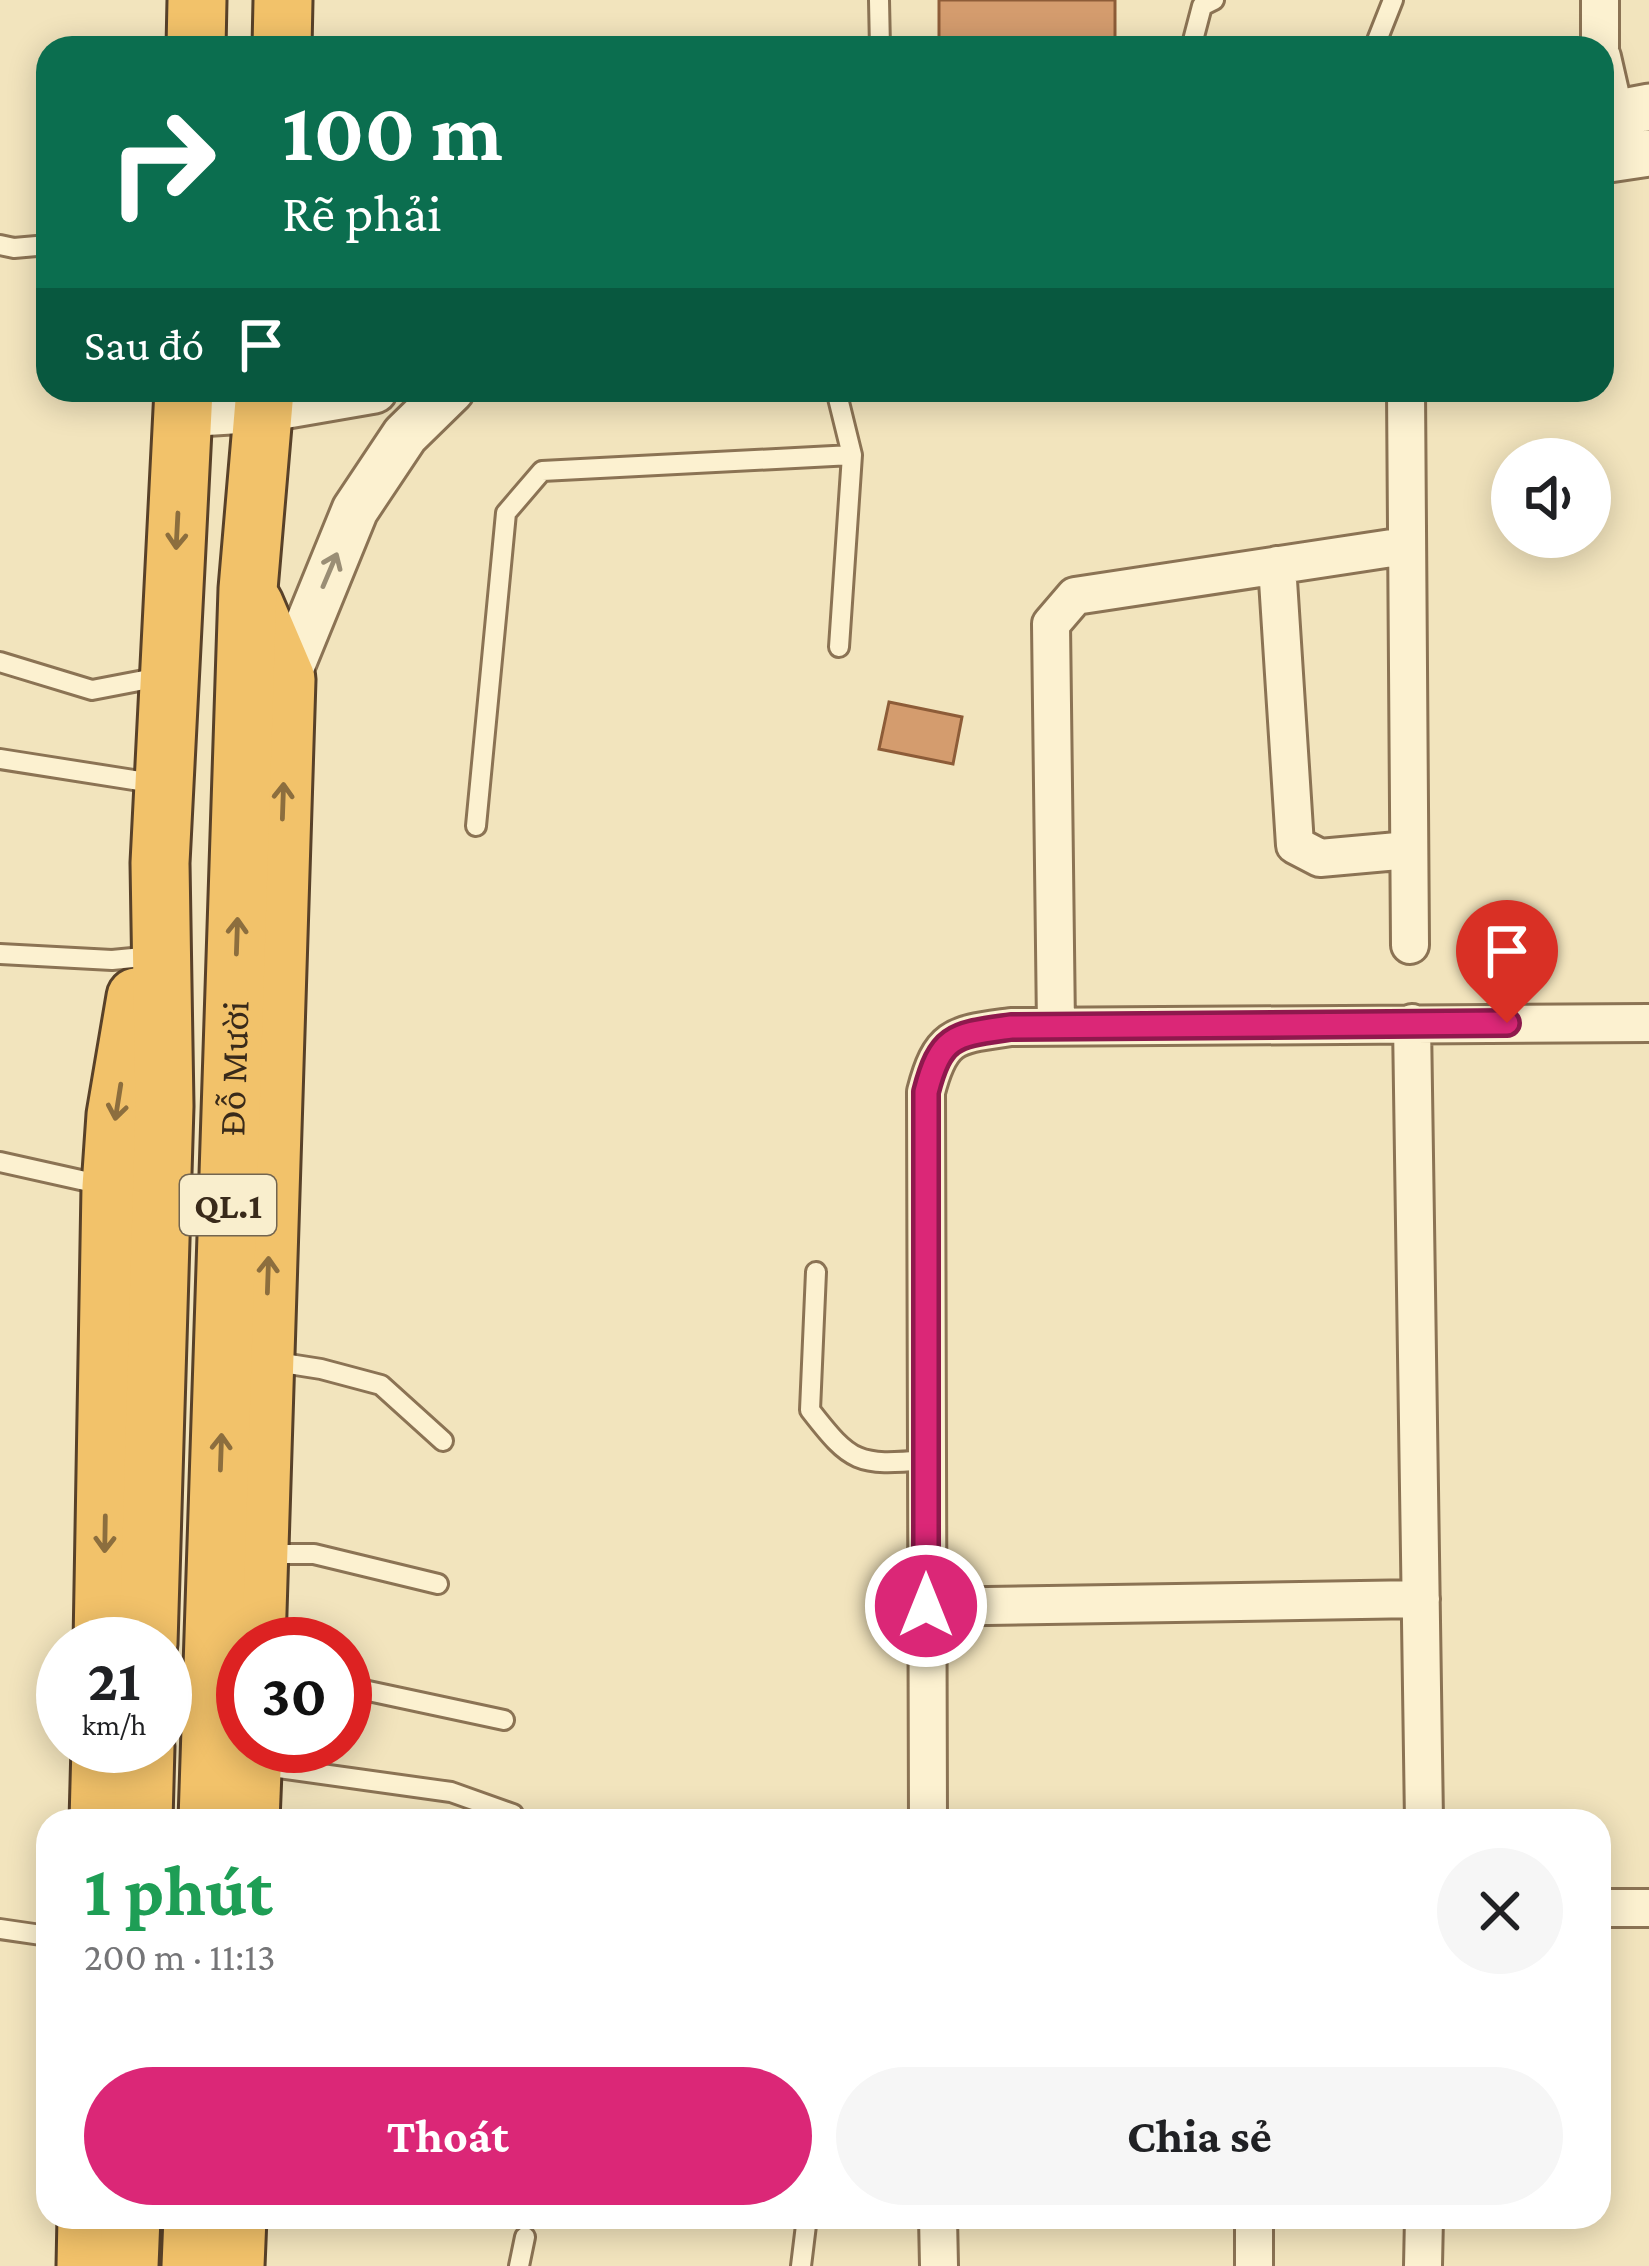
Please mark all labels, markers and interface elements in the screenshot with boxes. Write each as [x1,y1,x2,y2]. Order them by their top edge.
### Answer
icon: right [84,84,240,240]
text: 100 m [282,85,503,178]
text: Rẽ phải [282,183,442,243]
icon: arrive [228,312,294,378]
text: Sau đó [84,320,204,370]
map controls [1491,438,1611,558]
button: sound [1491,438,1611,558]
one-way arrow [165,511,188,550]
one-way arrow [321,553,342,590]
one-way arrow [271,782,294,821]
pin [1456,900,1558,1023]
one-way arrow [226,917,249,956]
icon: arrive [1474,918,1540,984]
street label: Đỗ Mười [209,1000,257,1137]
one-way arrow [106,1082,129,1121]
road number: QL.1 [180,1175,276,1235]
one-way arrow [257,1256,280,1295]
one-way arrow [209,1433,232,1472]
one-way arrow [93,1514,116,1553]
position arrow [863,1543,989,1669]
speed limit sign: 30 [216,1617,372,1773]
text: 21 [87,1646,141,1713]
text: km/h [82,1708,146,1741]
button: close [1437,1848,1563,1974]
text: 1 phút [84,1850,273,1930]
text: 200 m · 11:13 [84,1935,276,1978]
button: Thoát [84,2067,812,2205]
button: Chia sẻ [836,2067,1563,2205]

